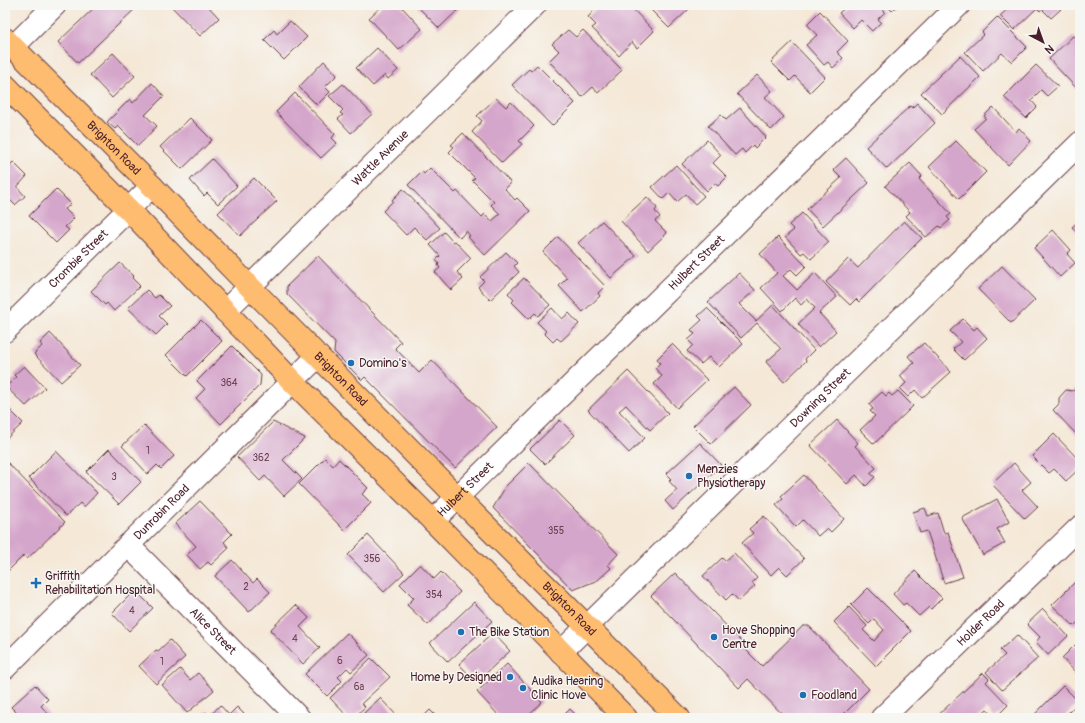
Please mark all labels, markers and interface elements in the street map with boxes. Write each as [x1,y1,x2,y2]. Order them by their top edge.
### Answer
north arrow [1023,22,1063,62]
text: N [1042,42,1056,57]
street label: Brighton Road [84,118,144,178]
street label: Wattle Avenue [349,127,412,189]
street label: Crombie Street [46,226,111,291]
street label: Hulbert Street [665,232,728,293]
street label: Brighton Road [311,349,371,410]
place label: Domino's [359,356,407,371]
marker: Domino's [346,358,356,368]
street label: Downing Street [787,365,854,431]
house number: 364 [220,377,238,389]
house number: 1 [146,445,150,457]
house number: 362 [253,452,270,464]
street label: Hulbert Street [434,459,496,520]
place label: Menzies Physiotherapy [697,462,765,491]
house number: 3 [111,471,117,483]
marker: Menzies Physiotherapy [684,471,694,481]
street label: Dunrobin Road [130,481,193,543]
house number: 355 [548,525,564,537]
house number: 356 [364,553,381,565]
place label: Griffith Rehabilitation Hospital [45,569,155,598]
marker: Griffith Rehabilitation Hospital [30,577,42,589]
street label: Brighton Road [539,579,600,639]
house number: 2 [243,581,249,593]
house number: 354 [426,589,443,601]
street label: Holder Road [954,596,1008,649]
street label: Alice Street [187,604,240,658]
house number: 4 [129,605,135,617]
place label: Hove Shopping Centre [722,623,795,652]
place label: The Bike Station [469,625,550,640]
marker: The Bike Station [456,627,466,637]
marker: Hove Shopping Centre [709,632,719,642]
house number: 4 [292,633,298,645]
house number: 6 [337,655,343,667]
house number: 1 [160,656,164,668]
place label: Home by Designed [410,670,502,685]
marker: Home by Designed [505,672,515,682]
place label: Audika Hearing Clinic Hove [531,674,603,703]
house number: 6a [354,681,365,693]
marker: Audika Hearing Clinic Hove [518,683,528,693]
place label: Foodland [811,688,857,703]
marker: Foodland [798,690,808,700]

